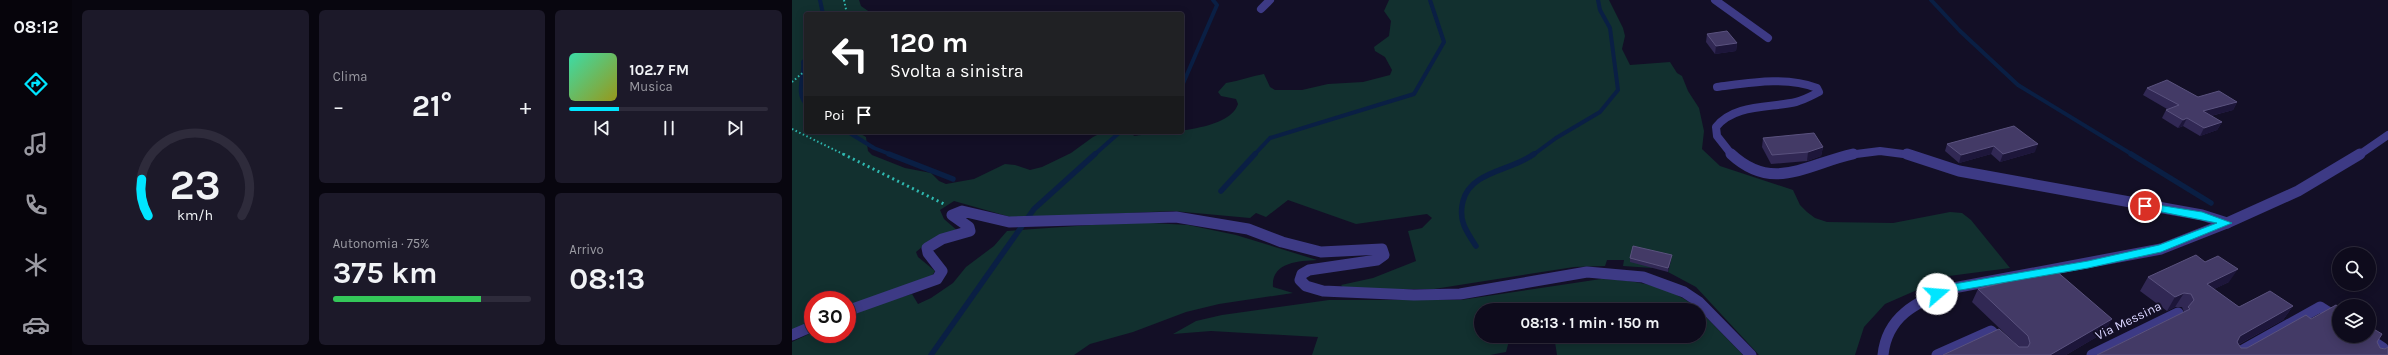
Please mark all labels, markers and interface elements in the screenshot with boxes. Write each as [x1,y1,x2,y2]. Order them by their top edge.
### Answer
text: 08:12 [13,16,59,38]
text: 120 m [890,26,968,59]
icon: left [824,28,876,80]
text: Svolta a sinistra [890,60,1024,82]
text: 102.7 FM [629,61,689,79]
text: Clima [333,69,367,84]
icon: directions [22,70,50,98]
text: Musica [629,79,673,94]
text: 21° [412,88,452,124]
text: − [333,94,344,120]
text: + [520,94,531,120]
icon: arrive [853,104,875,126]
text: Poi [824,106,845,124]
icon: previous [591,117,613,139]
icon: pause [658,117,680,139]
icon: next [724,117,746,139]
icon: music [22,130,50,158]
text: 23 [170,160,221,208]
pin [2128,189,2162,223]
icon: phone [22,191,50,219]
icon: arrive [2134,195,2156,217]
text: km/h [177,206,213,223]
text: Autonomia · 75% [333,236,430,251]
text: Arrivo [569,242,604,257]
map controls [2332,247,2376,343]
button: search [2332,247,2376,291]
icon: climate [22,251,50,279]
text: 375 km [333,255,438,291]
text: 08:13 [569,261,645,297]
position arrow [1916,273,1958,315]
speed limit sign: 30 [804,291,856,343]
street label: Via Messina [2093,298,2164,343]
button: layers [2332,299,2376,343]
icon: car [22,311,50,339]
text: 08:13 · 1 min · 150 m [1521,314,1659,332]

